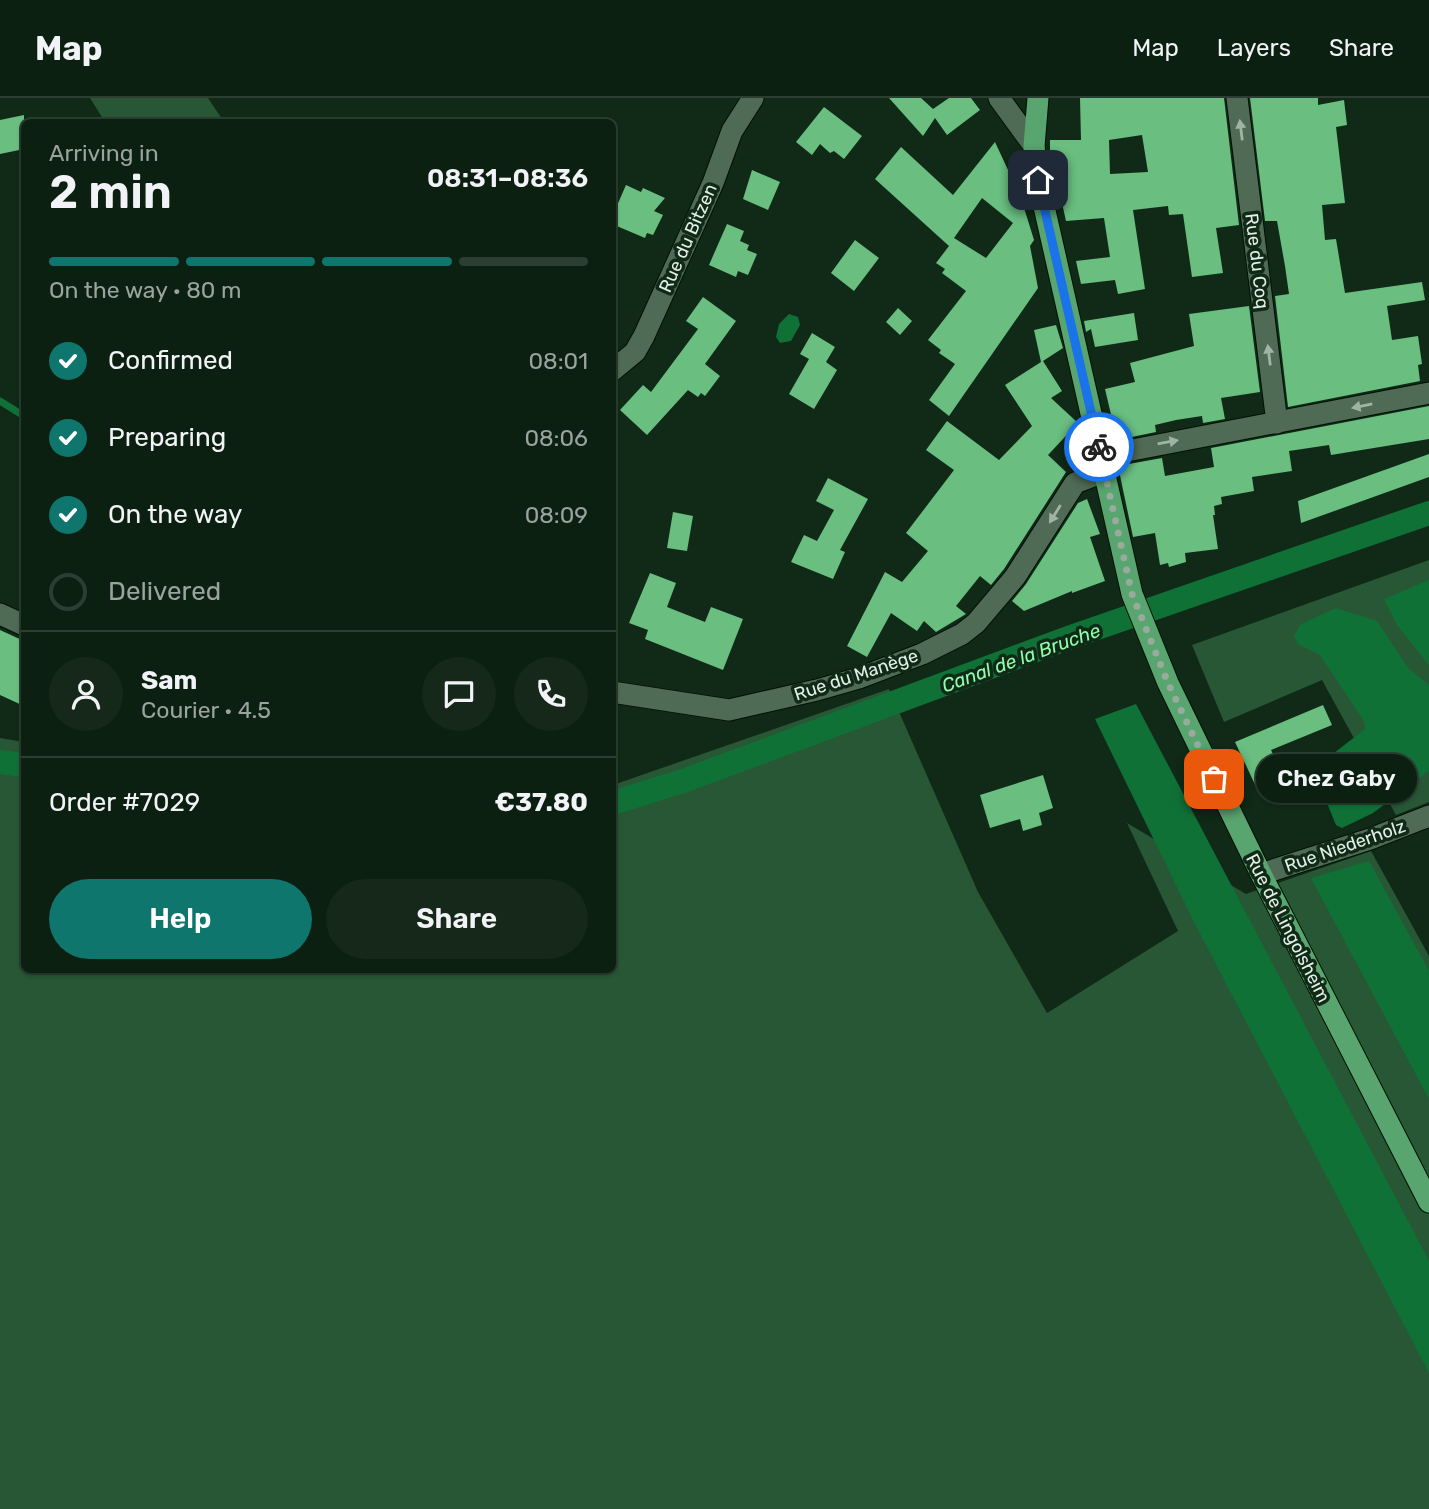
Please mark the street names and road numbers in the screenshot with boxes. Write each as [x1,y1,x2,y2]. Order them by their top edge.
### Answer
street label: Rue du Bitzen [654,180,722,296]
street label: Rue du Coq [1240,212,1274,310]
street label: Rue du Manège [791,645,921,705]
street label: Rue Niederholz [1282,815,1408,877]
street label: Rue de Lingolsheim [1241,850,1335,1006]

